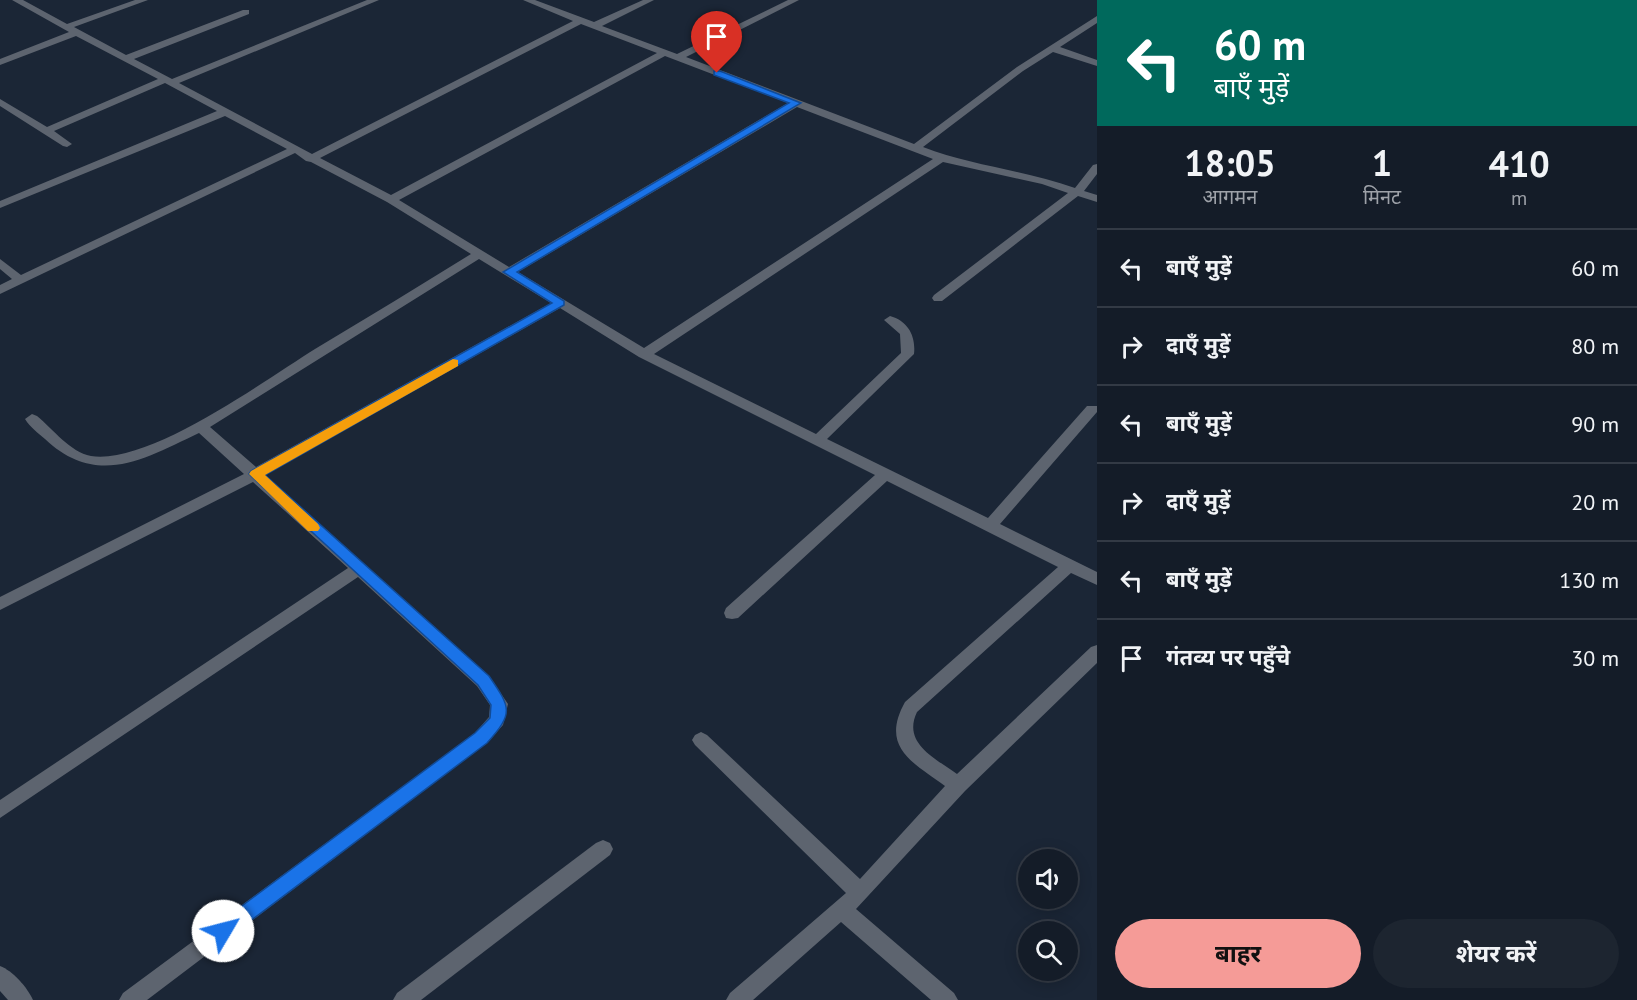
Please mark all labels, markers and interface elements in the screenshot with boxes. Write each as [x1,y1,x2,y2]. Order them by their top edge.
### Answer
pin [691,11,742,73]
text: 60 m [1214,17,1306,72]
icon: arrive [700,20,733,53]
icon: left [1115,24,1193,102]
text: बाएँ मुड़ें [1214,70,1289,104]
text: 18:05 [1184,139,1276,186]
text: 1 [1372,139,1392,186]
text: 410 [1488,140,1550,187]
text: आगमन [1203,184,1257,210]
text: मिनट [1363,184,1401,210]
text: m [1511,185,1527,211]
icon: left [1115,252,1148,285]
text: बाएँ मुड़ें [1166,253,1232,281]
text: 60 m [1571,254,1619,282]
icon: right [1115,330,1148,363]
text: दाएँ मुड़ें [1166,331,1231,359]
text: 80 m [1571,332,1619,360]
icon: left [1115,408,1148,441]
text: बाएँ मुड़ें [1166,409,1232,437]
text: 90 m [1571,410,1619,438]
icon: right [1115,486,1148,519]
text: दाएँ मुड़ें [1166,487,1231,515]
text: 20 m [1571,488,1619,516]
icon: left [1115,564,1148,597]
text: बाएँ मुड़ें [1166,565,1232,593]
text: 130 m [1559,566,1619,594]
icon: arrive [1115,642,1148,675]
text: गंतव्य पर पहुँचे [1166,643,1290,671]
text: 30 m [1571,644,1619,672]
map controls [1018,849,1078,981]
button: sound [1018,849,1078,909]
position arrow [191,899,255,963]
button: बाहर [1115,919,1361,988]
button: शेयर करें [1373,919,1619,988]
button: search [1018,921,1078,981]

